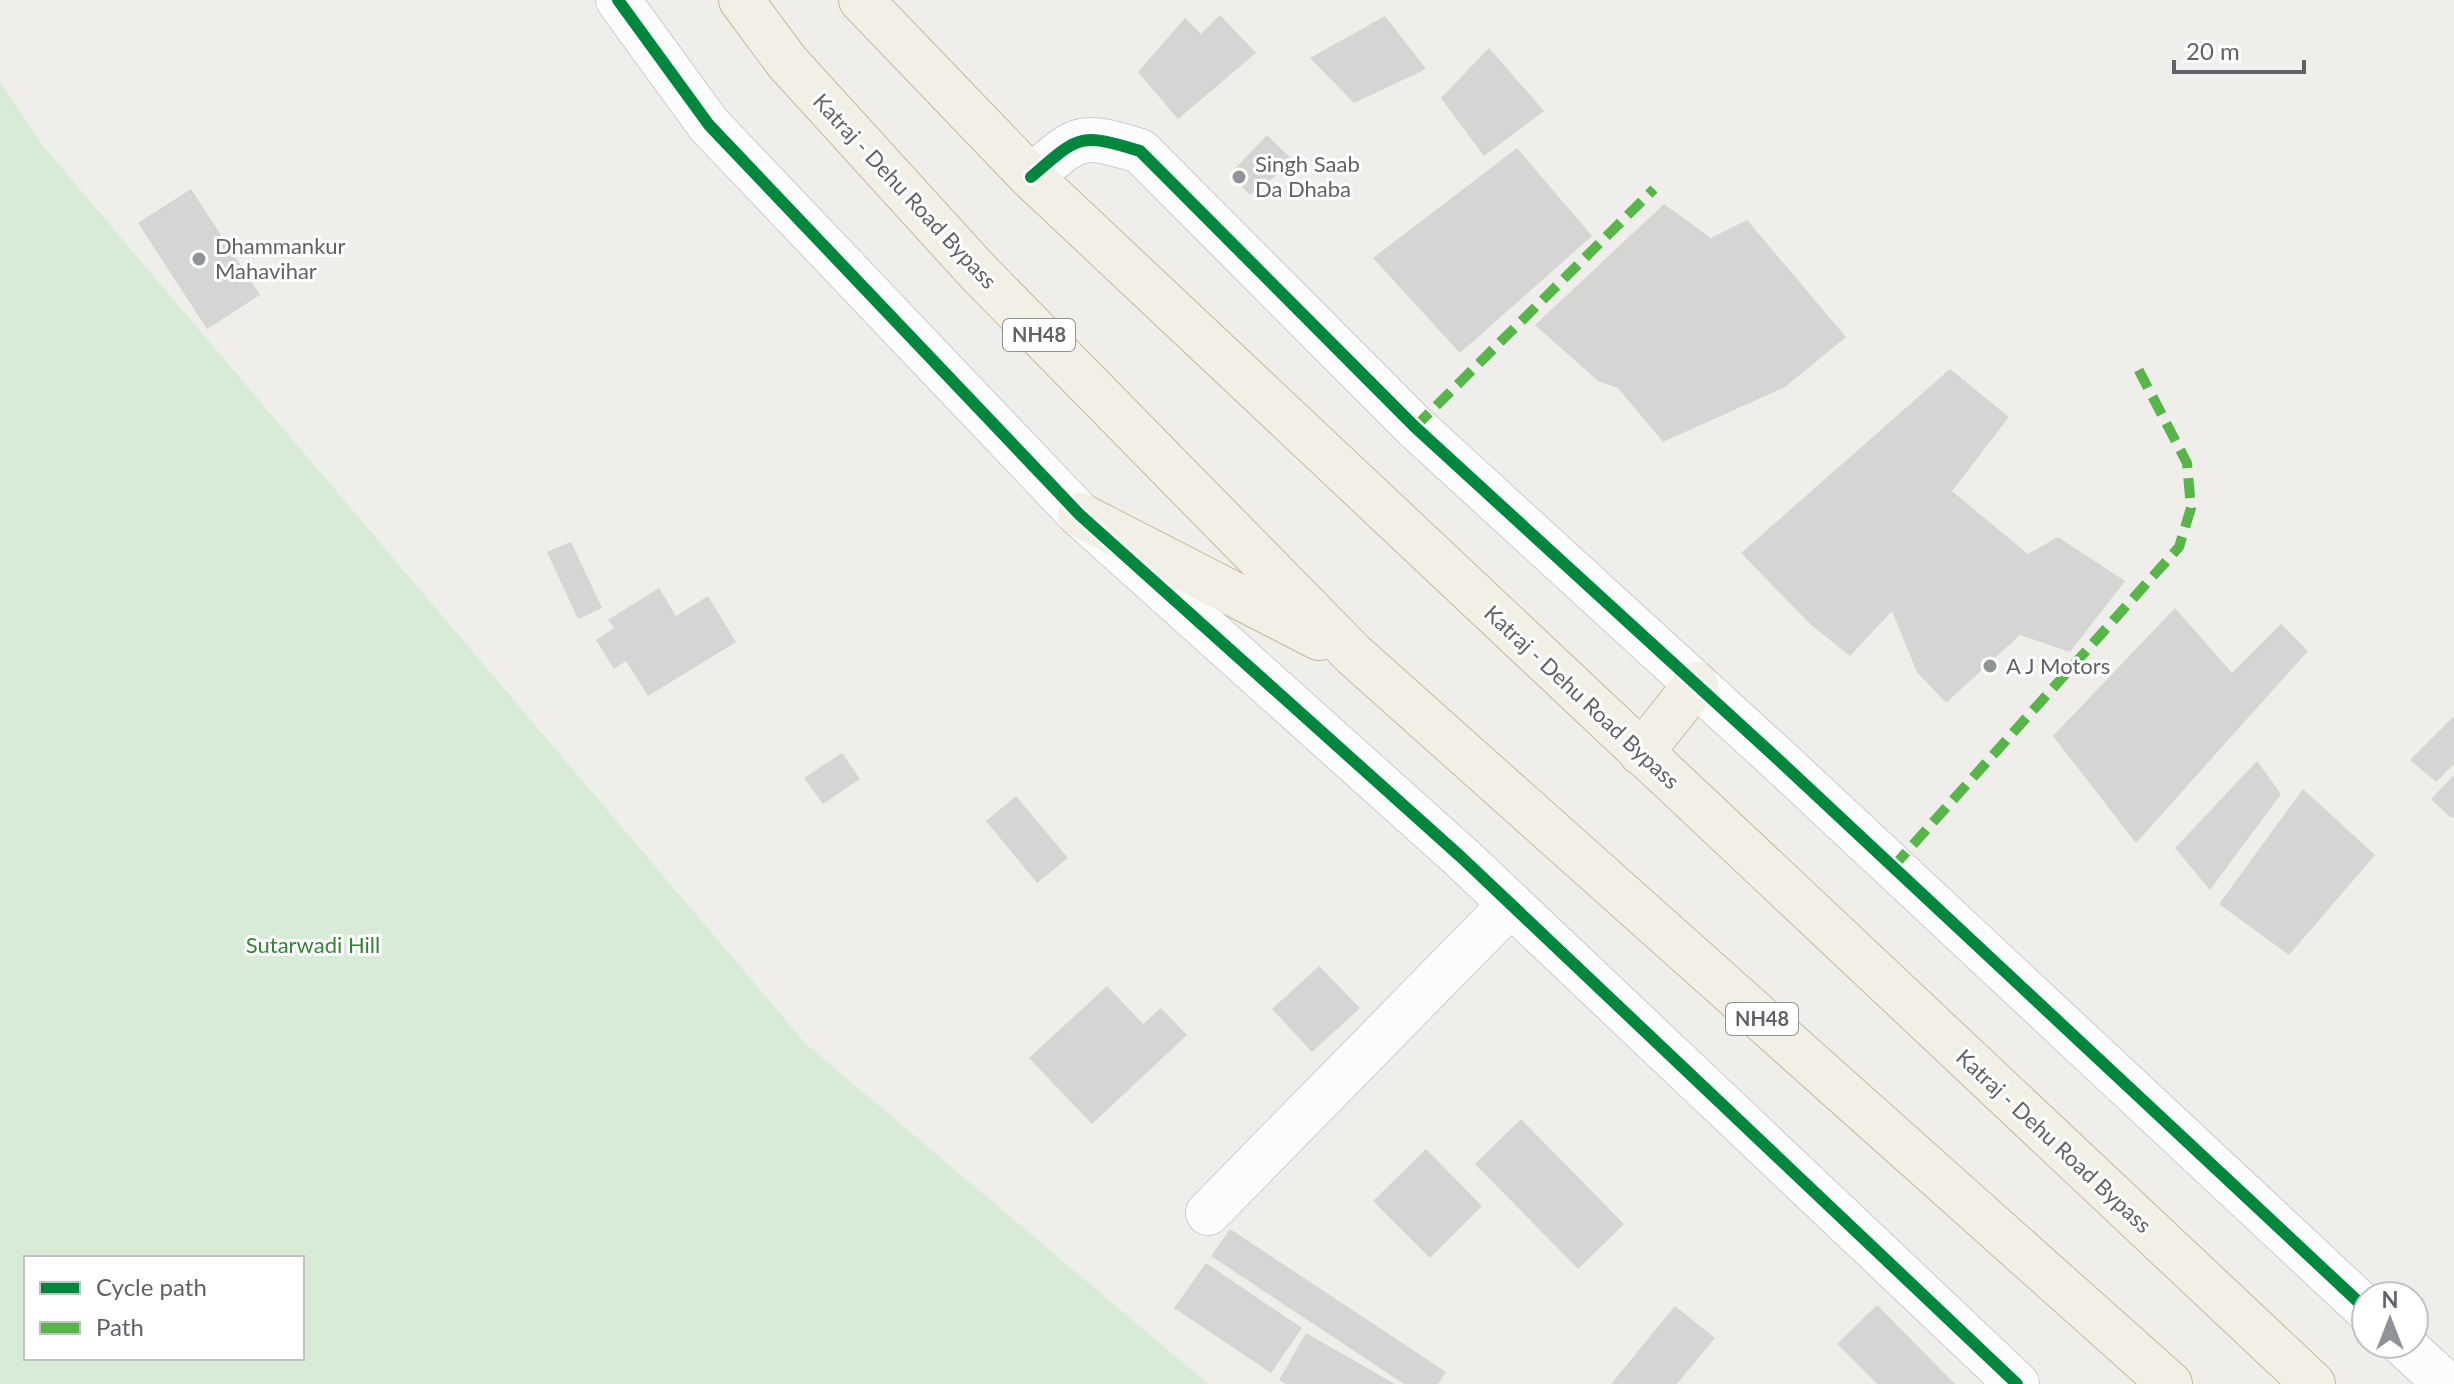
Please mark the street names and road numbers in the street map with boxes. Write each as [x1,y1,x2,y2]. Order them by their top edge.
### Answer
street label: Katraj - Dehu Road Bypass [808,87,1003,294]
road number: NH48 [1003,319,1075,351]
street label: Katraj - Dehu Road Bypass [1479,599,1686,794]
road number: NH48 [1726,1003,1798,1035]
street label: Katraj - Dehu Road Bypass [1951,1043,2158,1238]

